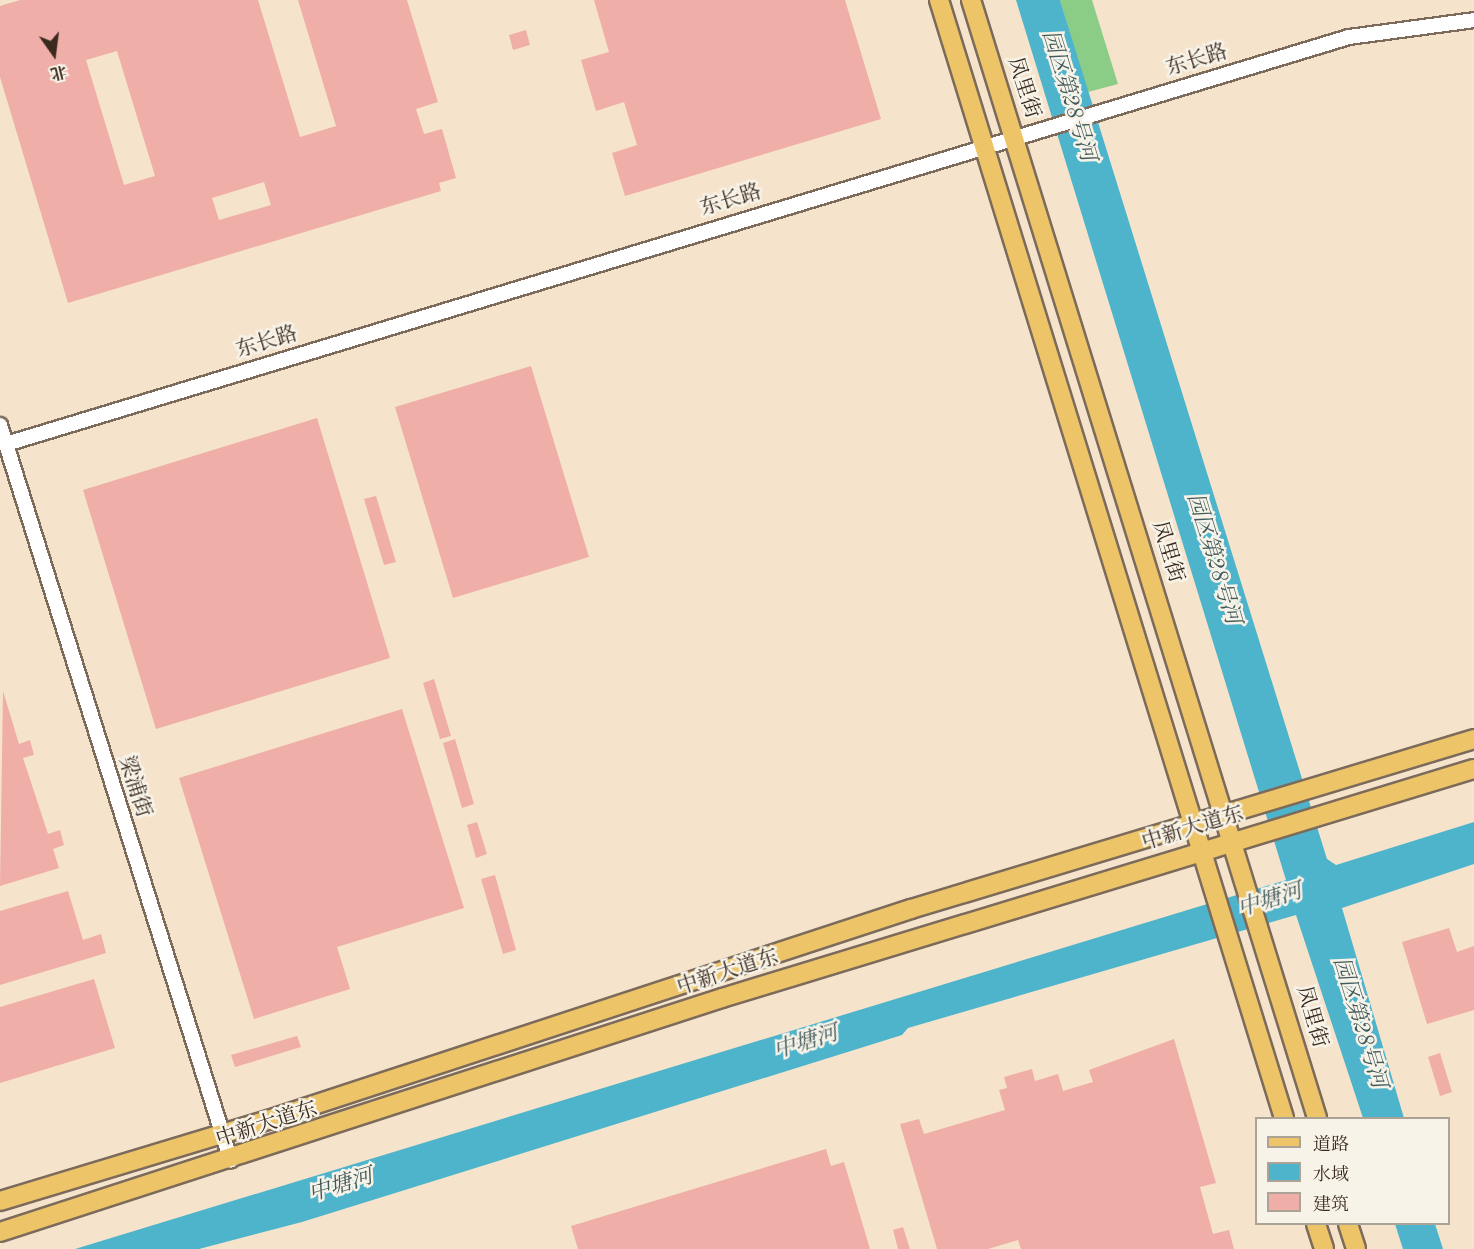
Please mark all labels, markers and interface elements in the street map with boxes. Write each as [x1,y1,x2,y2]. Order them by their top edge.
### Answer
north arrow [24,24,84,84]
water label: 园区第28号河 [1036,27,1100,165]
street label: 东长路 [1163,40,1231,82]
street label: 凤里街 [1001,54,1045,122]
text: 北 [49,62,68,81]
street label: 东长路 [697,180,765,222]
street label: 东长路 [233,322,301,364]
water label: 园区第28号河 [1181,490,1245,628]
street label: 凤里街 [1146,518,1188,586]
street label: 梁浦街 [112,753,156,821]
street label: 中新大道东 [1139,802,1247,856]
water label: 中塘河 [1235,879,1305,923]
street label: 中新大道东 [674,945,782,1001]
water label: 园区第28号河 [1327,954,1391,1092]
street label: 凤里街 [1290,983,1332,1051]
water label: 中塘河 [771,1021,841,1065]
street label: 中新大道东 [213,1097,321,1153]
legend [1255,1117,1450,1225]
text: 道路 [1313,1136,1349,1154]
water label: 中塘河 [306,1164,376,1208]
text: 水域 [1313,1166,1349,1184]
text: 建筑 [1313,1196,1349,1214]

